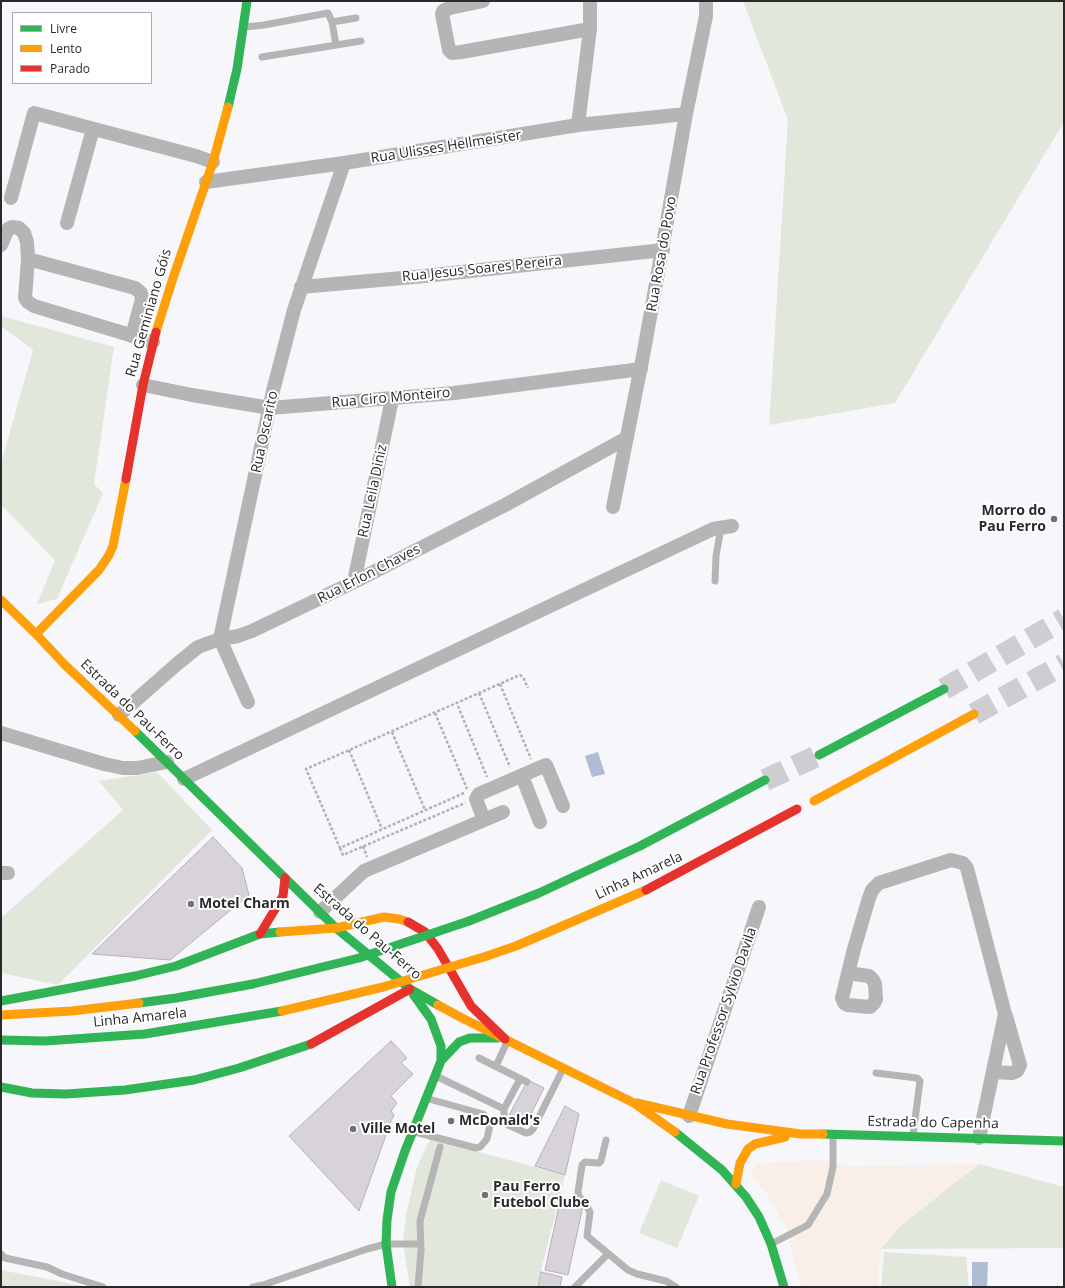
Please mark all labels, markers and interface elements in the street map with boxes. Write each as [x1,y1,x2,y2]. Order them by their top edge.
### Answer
legend [12,12,152,84]
text: Livre [50,20,77,37]
text: Lento [50,40,82,57]
text: Parado [50,60,90,77]
street label: Rua Ulisses Hellmeister [369,127,523,167]
street label: Rua Rosa do Povo [644,195,680,313]
street label: Rua Geminiano Góis [123,247,175,379]
street label: Rua Jesus Soares Pereira [401,252,563,286]
street label: Rua Ciro Monteiro [331,384,451,412]
street label: Rua Oscarito [248,389,282,475]
street label: Rua Leila Diniz [355,443,391,539]
place label: Morro do Pau Ferro [979,503,1046,536]
marker: Morro do Pau Ferro [1049,514,1059,524]
street label: Rua Erlon Chaves [315,541,423,607]
street label: Estrada do Pau-Ferro [77,656,187,764]
street label: Linha Amarela [593,849,685,903]
street label: Estrada do Pau-Ferro [309,880,425,984]
place label: Motel Charm [199,896,290,912]
marker: Motel Charm [186,899,196,909]
street label: Rua Professor Sylvio Davila [687,925,761,1097]
street label: Linha Amarela [92,1005,188,1031]
place label: McDonald's [459,1113,540,1129]
street label: Estrada do Capenha [867,1113,999,1133]
marker: McDonald's [446,1116,456,1126]
place label: Ville Motel [361,1121,435,1137]
marker: Ville Motel [348,1124,358,1134]
place label: Pau Ferro Futebol Clube [493,1179,589,1212]
marker: Pau Ferro Futebol Clube [480,1190,490,1200]

